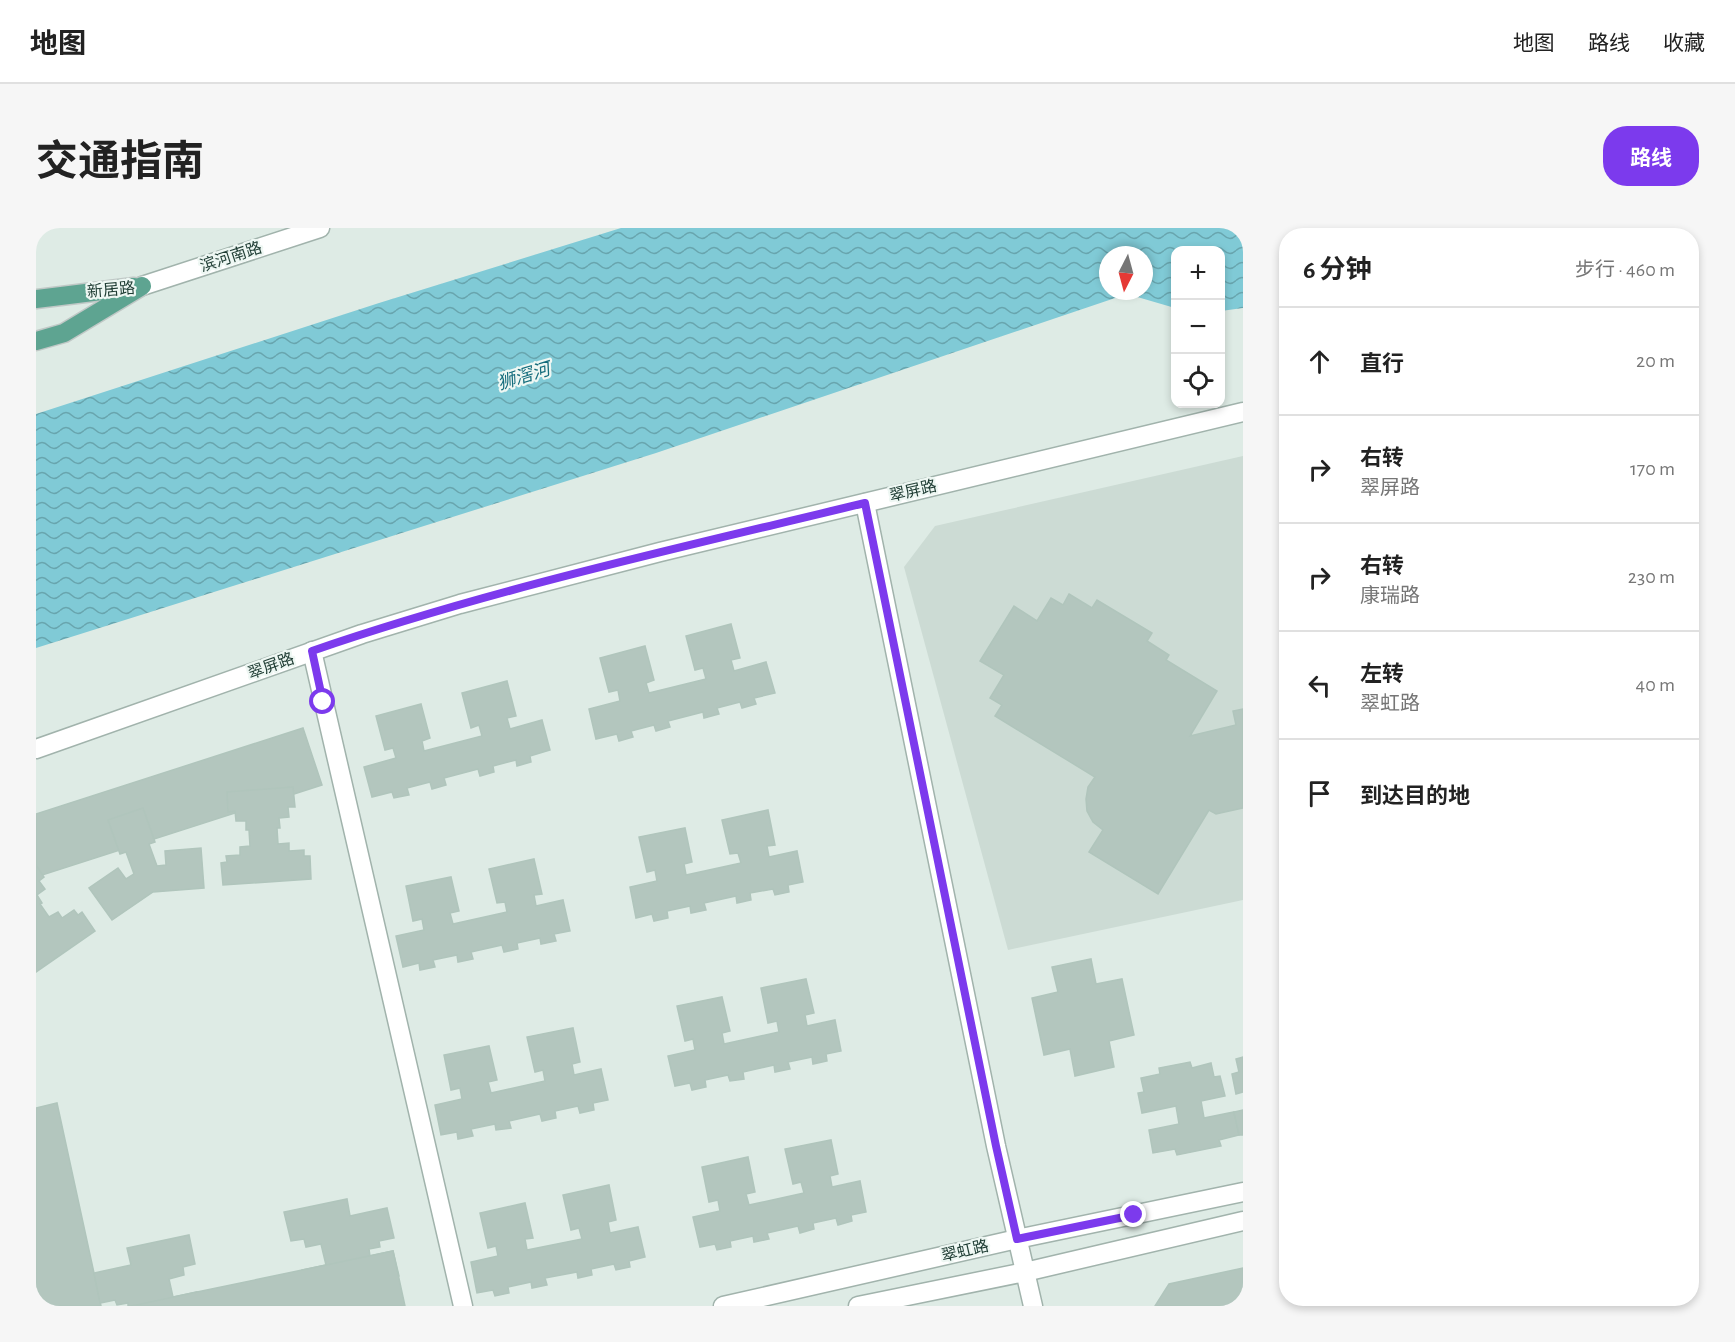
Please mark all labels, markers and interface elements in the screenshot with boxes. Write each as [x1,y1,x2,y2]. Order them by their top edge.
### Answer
text: 地图 [30,31,86,59]
text: 地图 [1513,33,1555,54]
text: 路线 [1588,33,1630,54]
text: 收藏 [1663,33,1705,54]
button: 路线 [1603,126,1699,186]
text: 交通指南 [36,141,204,183]
street label: 滨河南路 [198,239,264,274]
north arrow [1099,246,1153,300]
map controls [1171,246,1225,408]
button: + [1171,246,1225,300]
text: 6 分钟 [1303,257,1371,283]
text: 步行 · 460 m [1575,260,1675,280]
street label: 新居路 [86,279,136,300]
button: − [1171,300,1225,354]
icon: ahead [1303,345,1336,378]
text: 20 m [1636,351,1675,371]
text: 直行 [1360,353,1404,375]
button: locate [1171,354,1225,408]
water label: 狮滘河 [495,359,555,394]
text: 右转 [1360,447,1404,469]
icon: right [1303,453,1336,486]
text: 170 m [1630,459,1675,479]
street label: 翠屏路 [888,477,938,504]
text: 翠屏路 [1360,478,1420,498]
text: 右转 [1360,555,1404,577]
icon: right [1303,561,1336,594]
text: 230 m [1628,567,1675,587]
text: 康瑞路 [1360,586,1420,606]
street label: 翠屏路 [245,649,296,682]
text: 左转 [1360,663,1404,685]
icon: left [1303,669,1336,702]
text: 40 m [1636,675,1675,695]
route start [309,688,335,714]
text: 翠虹路 [1360,694,1420,714]
icon: arrive [1303,777,1336,810]
text: 到达目的地 [1360,785,1470,807]
route end [1120,1201,1146,1227]
street label: 翠虹路 [940,1237,990,1264]

